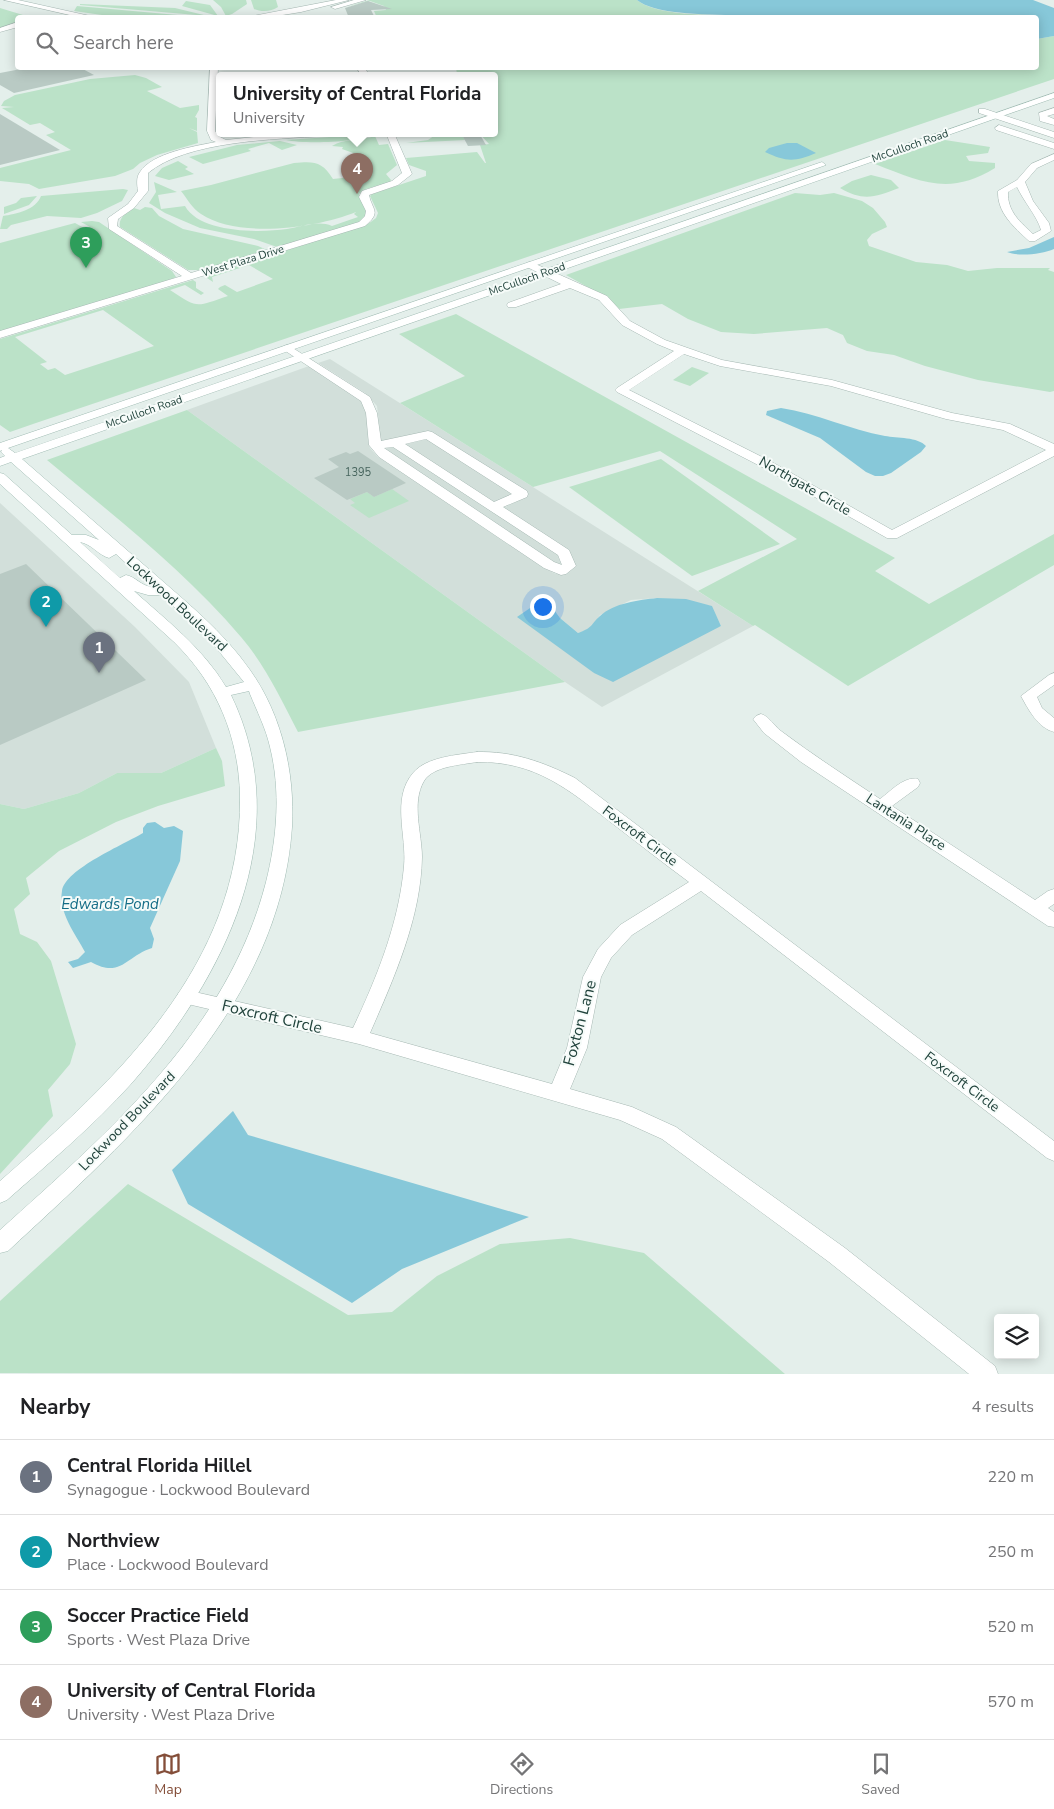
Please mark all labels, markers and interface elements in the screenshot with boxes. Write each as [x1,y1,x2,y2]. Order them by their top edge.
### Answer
search box [15,15,1039,70]
icon: search [33,29,61,57]
text: Search here [73,30,174,56]
popup [216,72,498,137]
text: University of Central Florida [233,81,481,107]
text: University [233,107,305,129]
street label: McCulloch Road [870,126,950,166]
pin: 4 [341,153,373,194]
pin: 3 [70,227,102,268]
street label: West Plaza Drive [200,241,286,281]
street label: McCulloch Road [487,259,567,299]
street label: McCulloch Road [104,392,184,432]
street label: Northgate Circle [755,452,855,520]
house number: 1395 [345,465,372,480]
street label: Lockwood Boulevard [122,552,232,656]
pin: 2 [30,586,62,627]
your location [530,594,556,620]
pin: 1 [83,632,115,673]
street label: Lantania Place [862,789,950,855]
street label: Foxcroft Circle [598,801,682,871]
water label: Edwards Pond [61,894,159,914]
street label: Foxton Lane [558,978,602,1068]
street label: Foxcroft Circle [220,995,324,1039]
street label: Foxcroft Circle [920,1047,1004,1117]
street label: Lockwood Boulevard [74,1067,180,1175]
map controls [994,1314,1039,1359]
button: layers [994,1314,1039,1359]
text: Nearby [20,1393,90,1421]
text: 4 results [972,1396,1034,1418]
text: Central Florida Hillel [67,1453,252,1479]
text: 1 [31,1466,41,1488]
text: 220 m [987,1466,1034,1488]
text: Synagogue · Lockwood Boulevard [67,1479,310,1501]
text: Northview [67,1528,160,1554]
text: 2 [31,1541,41,1563]
text: 250 m [987,1541,1034,1563]
text: Place · Lockwood Boulevard [67,1554,268,1576]
text: Soccer Practice Field [67,1603,249,1629]
text: 3 [31,1616,41,1638]
text: 520 m [987,1616,1034,1638]
text: Sports · West Plaza Drive [67,1629,250,1651]
text: University of Central Florida [67,1678,316,1704]
text: 4 [31,1691,41,1713]
text: 570 m [987,1691,1034,1713]
text: University · West Plaza Drive [67,1704,275,1726]
tab: Map [154,1750,182,1799]
tab: Directions [490,1750,553,1799]
tab: Saved [861,1750,900,1799]

